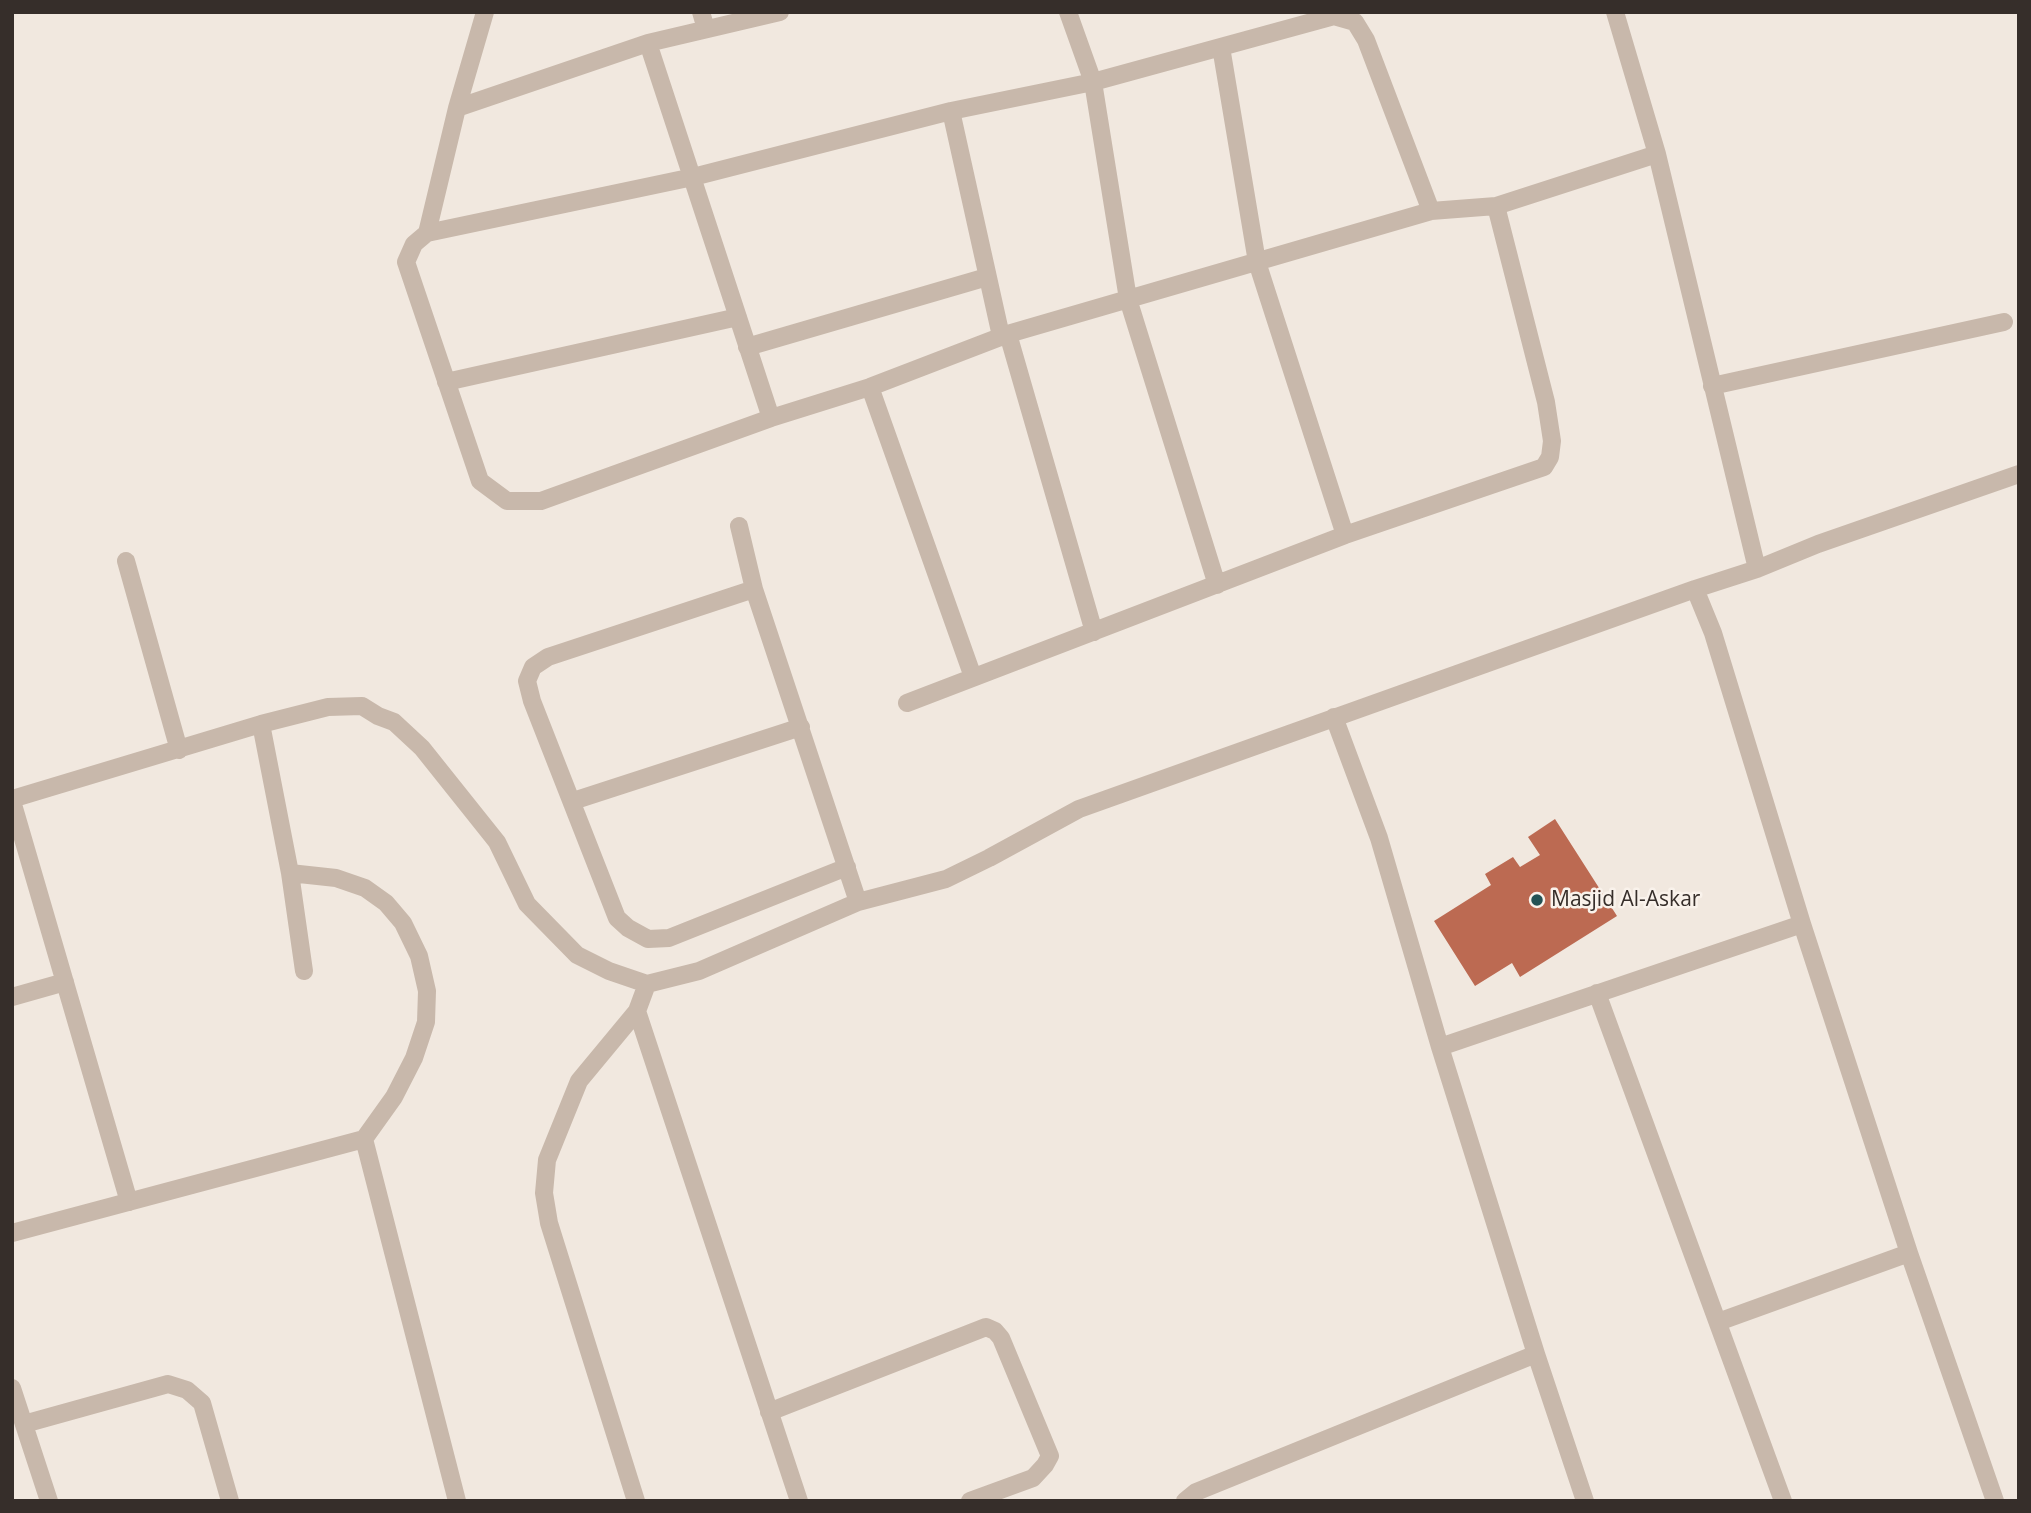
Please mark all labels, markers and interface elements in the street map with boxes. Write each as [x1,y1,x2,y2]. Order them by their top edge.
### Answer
place label: Masjid Al-Askar [1551,887,1700,913]
marker: Masjid Al-Askar [1529,892,1545,908]

